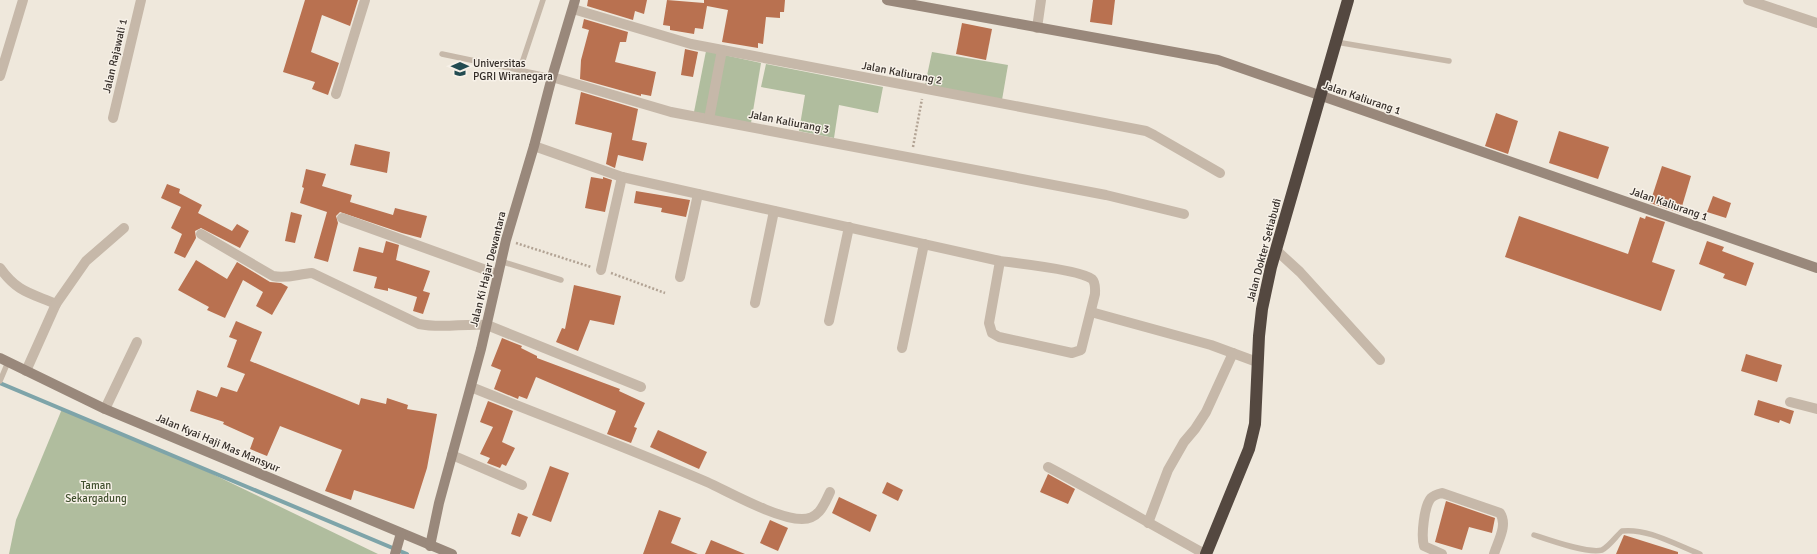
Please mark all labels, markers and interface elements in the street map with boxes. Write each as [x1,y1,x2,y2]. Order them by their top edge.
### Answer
street label: Jalan Rajawali 1 [100,17,130,95]
place label: Universitas PGRI Wiranegara [473,57,553,83]
school or university icon: Universitas PGRI Wiranegara [450,59,470,79]
street label: Jalan Kaliurang 2 [861,59,943,87]
street label: Jalan Kaliurang 1 [1321,79,1403,117]
street label: Jalan Kaliurang 3 [748,108,830,136]
street label: Jalan Kaliurang 1 [1628,185,1710,223]
street label: Jalan Dokter Setiabudi [1244,197,1284,303]
street label: Jalan Ki Hajar Dewantara [467,210,509,328]
street label: Jalan Kyai Haji Mas Mansyur [154,411,282,475]
park label: Taman Sekargadung [65,479,127,505]

